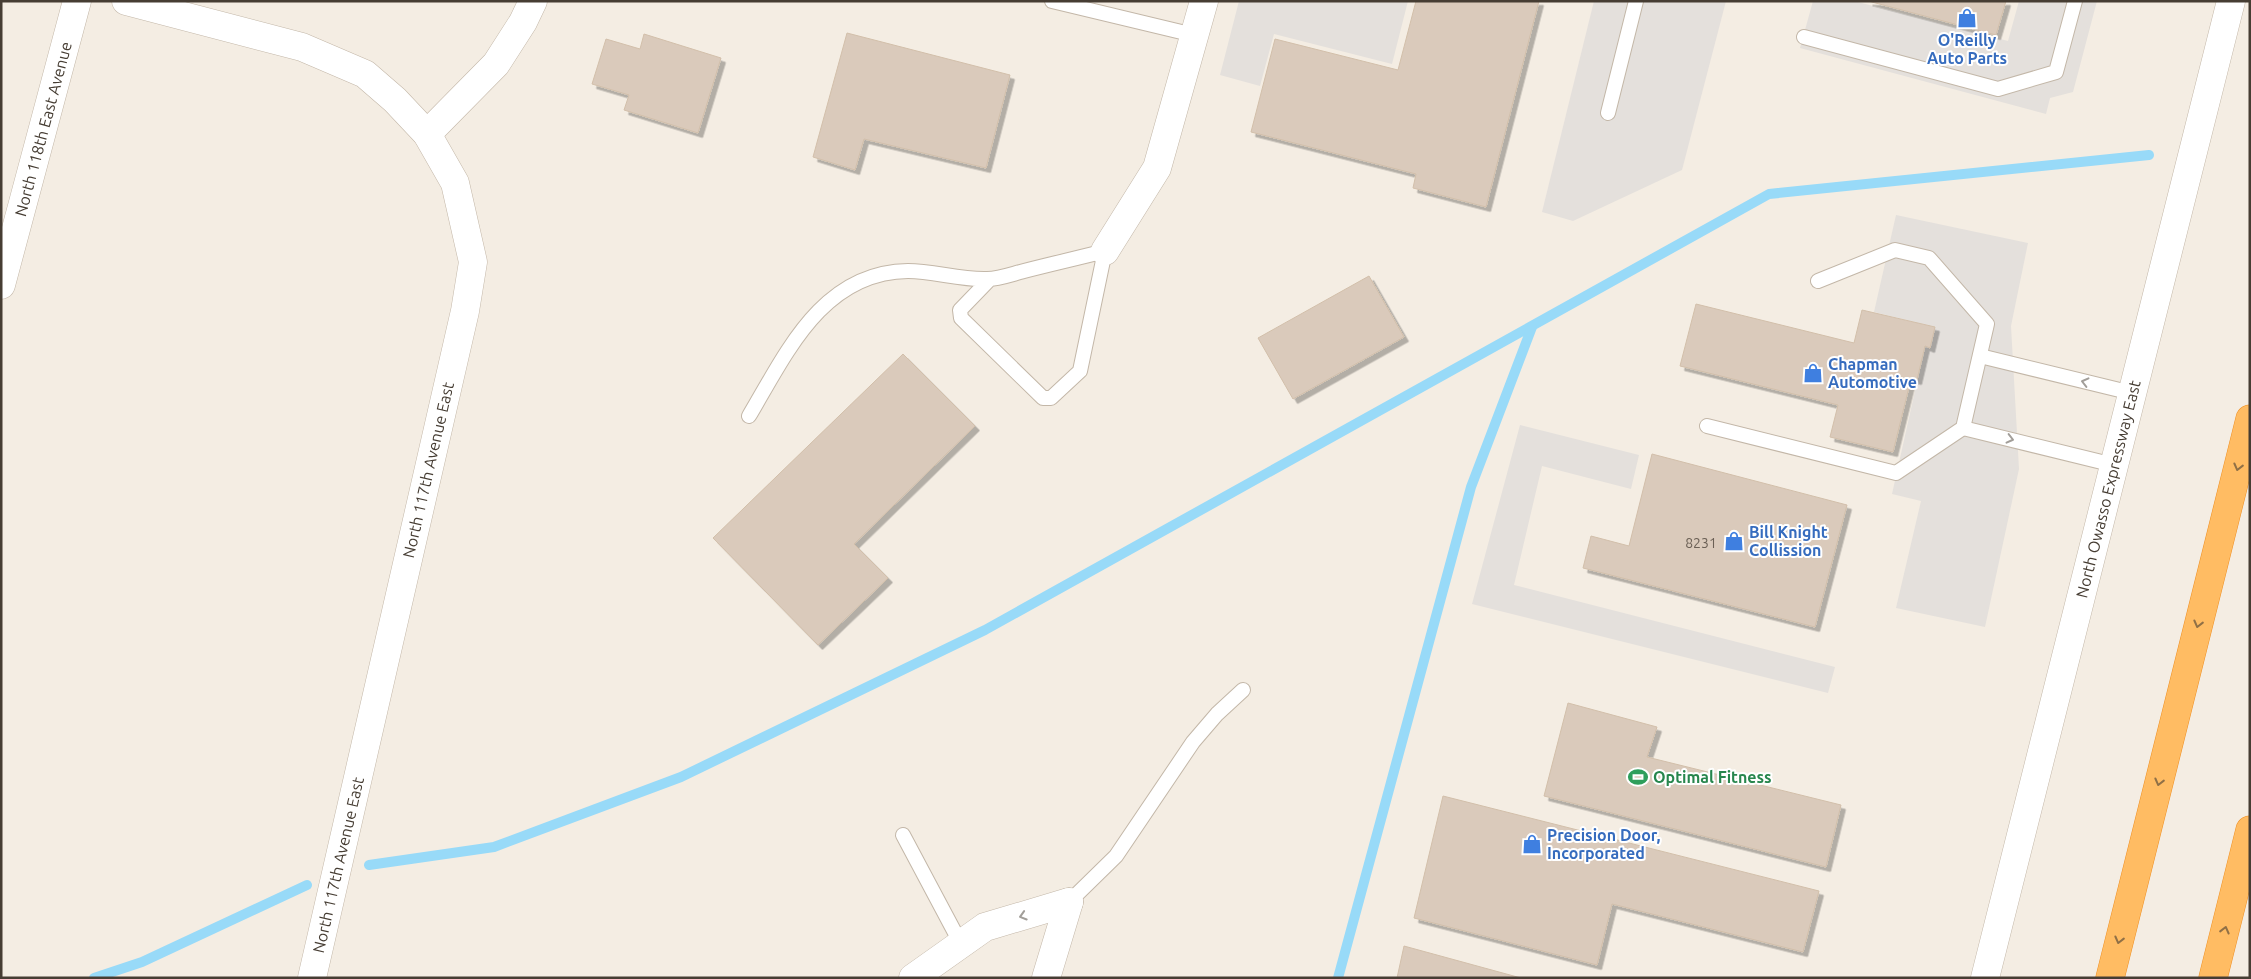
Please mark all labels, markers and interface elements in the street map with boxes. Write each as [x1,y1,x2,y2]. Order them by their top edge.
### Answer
shop icon: O'Reilly Auto Parts [1956,7,1978,29]
place label: O'Reilly Auto Parts [1927,31,2007,67]
street label: North 118th East Avenue [11,40,75,218]
place label: Chapman Automotive [1828,355,1917,391]
shop icon: Chapman Automotive [1802,362,1824,384]
one-way arrow [2080,377,2089,388]
street label: North Owasso Expressway East [2072,378,2144,600]
street label: North 117th Avenue East [399,380,457,560]
one-way arrow [2005,433,2014,444]
one-way arrow [2233,462,2244,471]
place label: Bill Knight Collission [1749,523,1828,559]
shop icon: Bill Knight Collission [1723,530,1745,552]
house number: 8231 [1685,535,1717,551]
one-way arrow [2194,620,2204,628]
sports icon: Optimal Fitness [1627,766,1649,788]
place label: Optimal Fitness [1653,768,1772,786]
street label: North 117th Avenue East [309,775,367,955]
one-way arrow [2154,778,2165,787]
place label: Precision Door, Incorporated [1547,826,1660,862]
shop icon: Precision Door, Incorporated [1521,833,1543,855]
one-way arrow [1019,911,1027,921]
one-way arrow [2219,926,2230,935]
one-way arrow [2115,935,2125,943]

